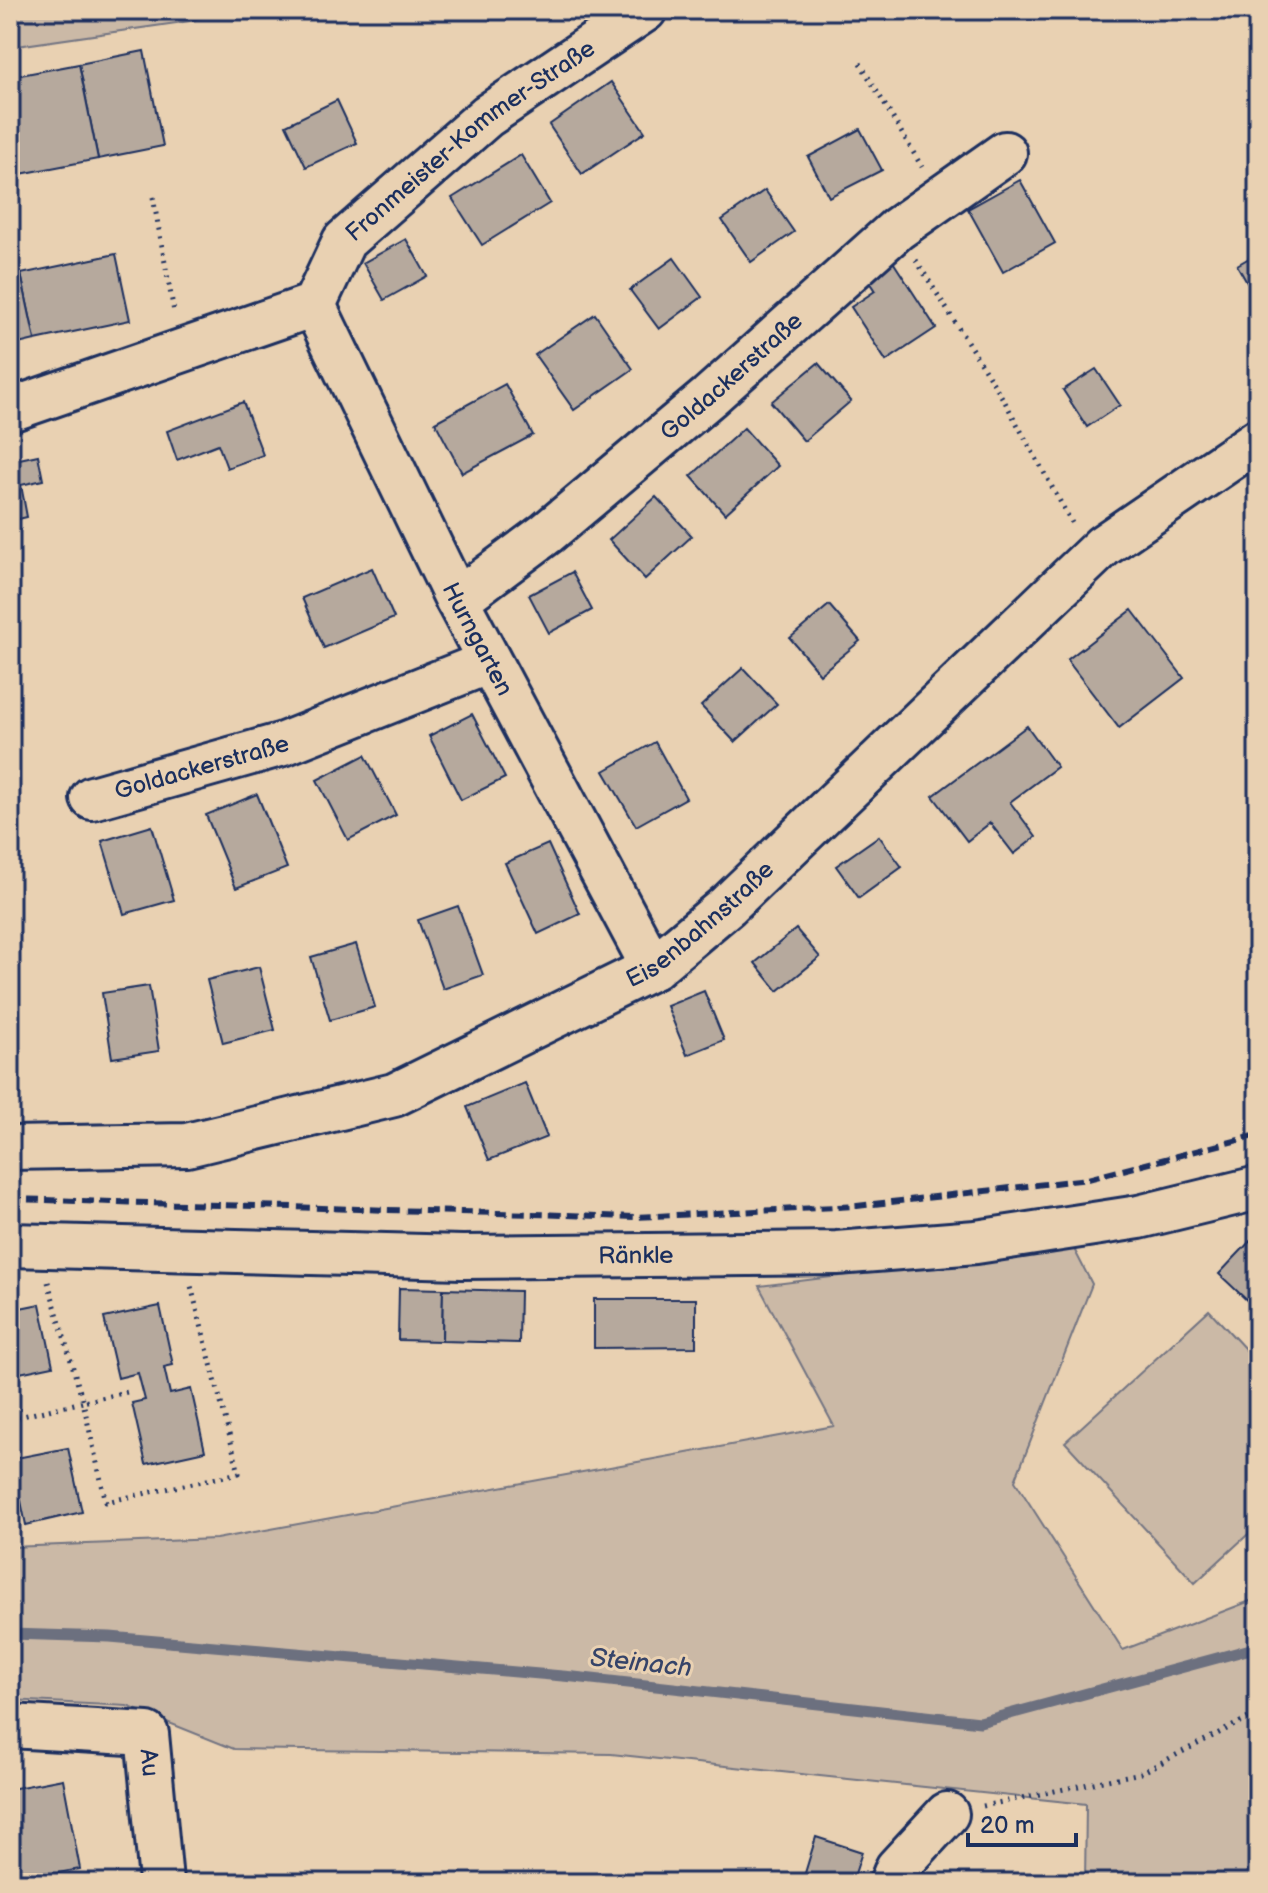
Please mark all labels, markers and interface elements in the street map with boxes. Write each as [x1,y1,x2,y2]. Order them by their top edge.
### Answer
street label: Fronmeister-Kommer-Straße [340,34,601,248]
street label: Goldackerstraße [654,306,809,447]
street label: Hurngarten [436,578,519,701]
street label: Goldackerstraße [111,729,292,806]
street label: Eisenbahnstraße [621,855,780,994]
street label: Ränkle [598,1241,674,1271]
water label: Steinach [588,1643,693,1684]
street label: Au [133,1747,165,1778]
scale bar [968,1797,1076,1847]
text: 20 m [980,1811,1035,1840]

